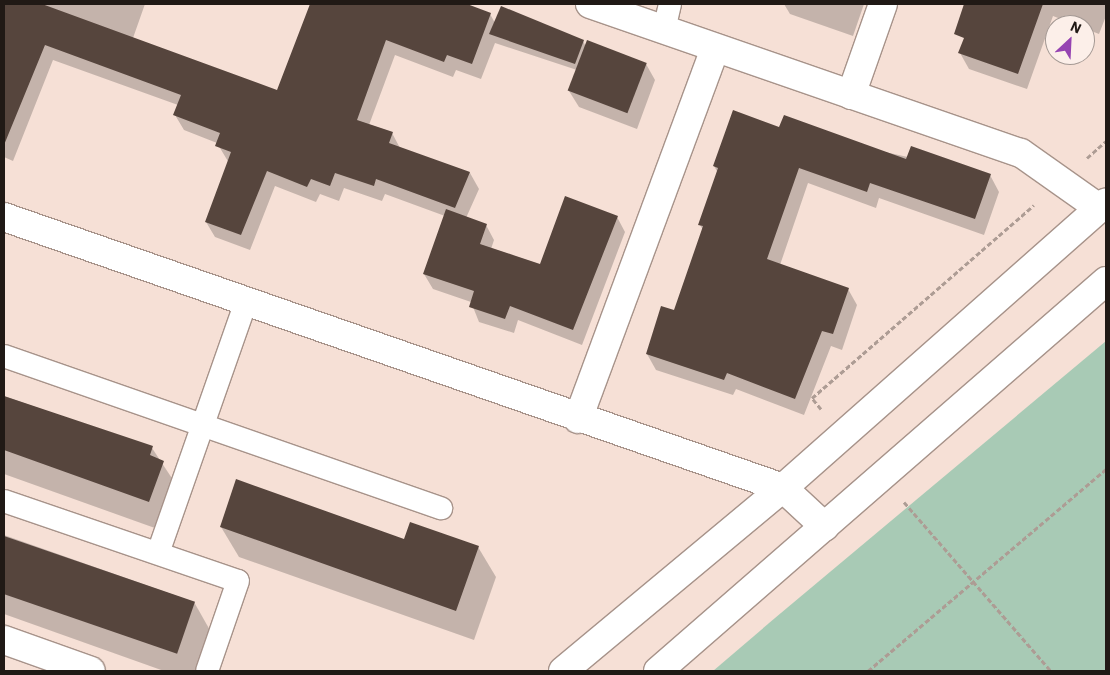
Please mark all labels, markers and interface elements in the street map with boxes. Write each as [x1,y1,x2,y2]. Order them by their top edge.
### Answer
north arrow [1045,15,1095,65]
text: N [1068,17,1084,38]

